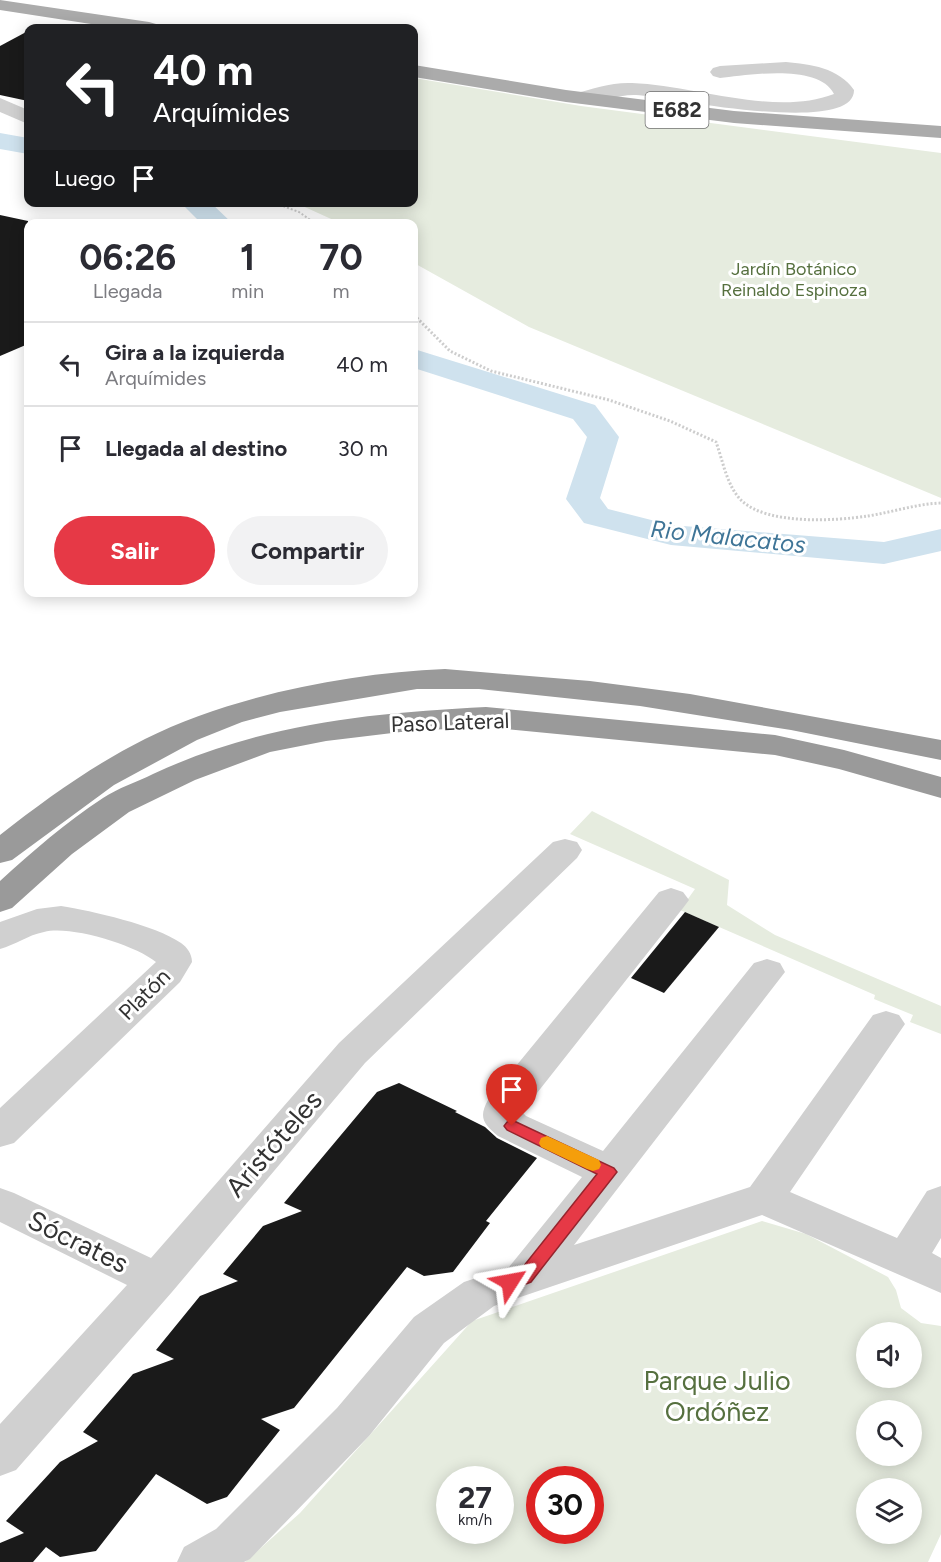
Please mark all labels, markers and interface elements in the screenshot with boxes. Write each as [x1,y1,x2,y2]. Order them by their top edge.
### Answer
text: 40 m [153,45,253,96]
icon: left [54,48,132,126]
road number: E682 [646,92,708,128]
text: Arquímides [153,96,290,129]
icon: arrive [127,162,160,195]
text: Luego [54,165,115,192]
text: 06:26 [79,236,176,279]
text: 1 [240,236,255,279]
text: 70 [319,236,363,279]
park label: Jardín Botánico Reinaldo Espinoza [721,258,867,301]
text: Llegada [93,279,162,303]
text: min [231,279,264,303]
text: m [333,279,350,303]
text: Gira a la izquierda [105,339,285,366]
icon: left [54,348,87,381]
text: 40 m [336,351,388,378]
text: Arquímides [105,366,206,390]
icon: arrive [54,432,87,465]
text: Llegada al destino [105,435,287,462]
text: 30 m [338,435,388,462]
water label: Rio Malacatos [649,514,807,559]
button: Salir [54,516,215,585]
button: Compartir [227,516,388,585]
street label: Paso Lateral [390,707,510,738]
street label: Platón [113,963,176,1026]
pin [486,1064,537,1126]
icon: arrive [495,1073,528,1106]
street label: Aristóteles [218,1084,329,1204]
street label: Sócrates [23,1203,134,1280]
position arrow [478,1250,542,1314]
map controls [856,1322,922,1544]
button: sound [856,1322,922,1388]
park label: Parque Julio Ordóñez [643,1364,791,1428]
button: search [856,1400,922,1466]
speed limit sign: 30 [526,1466,604,1544]
button: layers [856,1478,922,1544]
text: 27 [458,1479,492,1516]
text: km/h [458,1511,492,1529]

